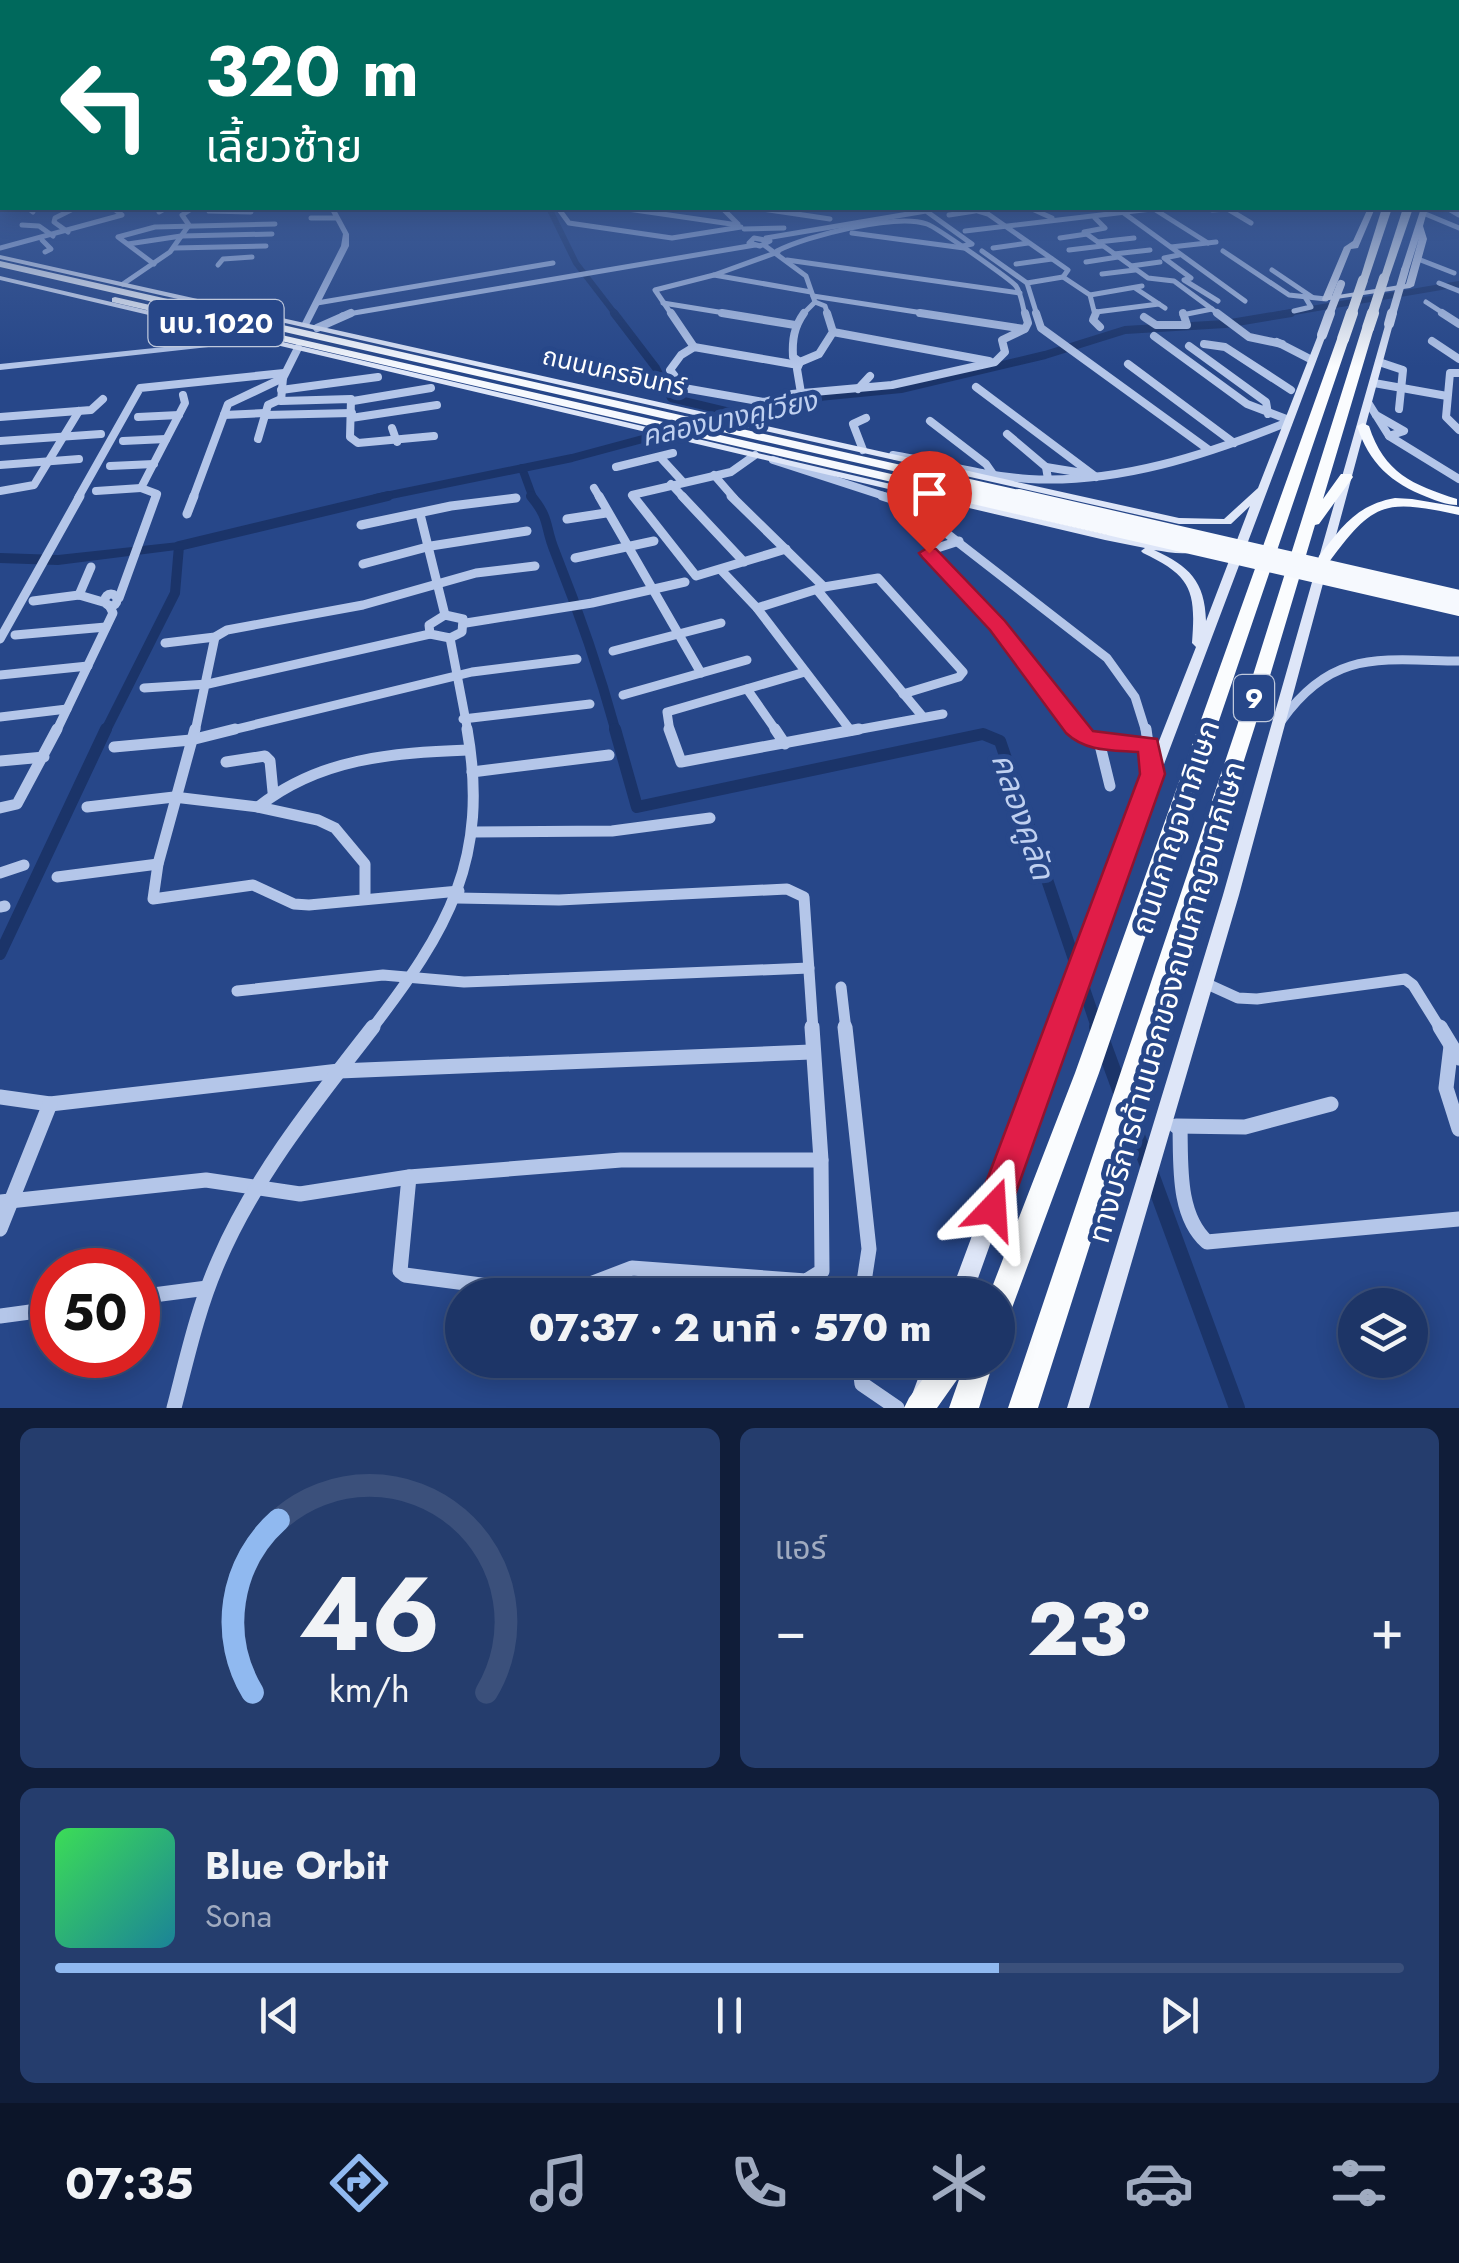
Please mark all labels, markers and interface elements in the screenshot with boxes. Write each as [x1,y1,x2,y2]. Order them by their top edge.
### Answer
text: 320 m [205,21,419,122]
icon: left [40,40,170,170]
text: เลี้ยวซ้าย [205,114,362,179]
road number: นบ.1020 [148,300,284,346]
street label: ถนนนครอินทร์ [539,337,690,405]
water label: คลองบางคูเวียง [638,380,822,457]
pin [887,451,972,554]
icon: arrive [902,466,957,521]
road number: 9 [1234,675,1274,721]
street label: ถนนกาญจนาภิเษก [1121,714,1230,939]
water label: คลองคูลัด [980,747,1067,887]
street label: ทางบริการด้านนอกของถนนกาญจนาภิเษก [1077,756,1256,1248]
position arrow [941,1157,1045,1261]
speed limit sign: 50 [30,1248,160,1378]
map controls [1338,1288,1428,1378]
button: layers [1338,1288,1428,1378]
text: 07:37 · 2 นาที · 570 m [529,1300,931,1355]
text: แอร์ [775,1525,826,1571]
text: 46 [299,1539,441,1689]
text: 23° [1028,1575,1150,1683]
text: − [775,1590,807,1670]
text: + [1370,1590,1404,1670]
text: km/h [329,1664,410,1715]
text: Blue Orbit [205,1838,388,1893]
text: Sona [205,1893,272,1939]
icon: previous [252,1988,307,2043]
icon: pause [702,1988,757,2043]
icon: next [1152,1988,1207,2043]
icon: directions [324,2148,394,2218]
icon: music [524,2148,594,2218]
icon: phone [724,2148,794,2218]
icon: climate [924,2148,994,2218]
icon: car [1124,2148,1194,2218]
icon: filters [1324,2148,1394,2218]
text: 07:35 [65,2151,193,2216]

